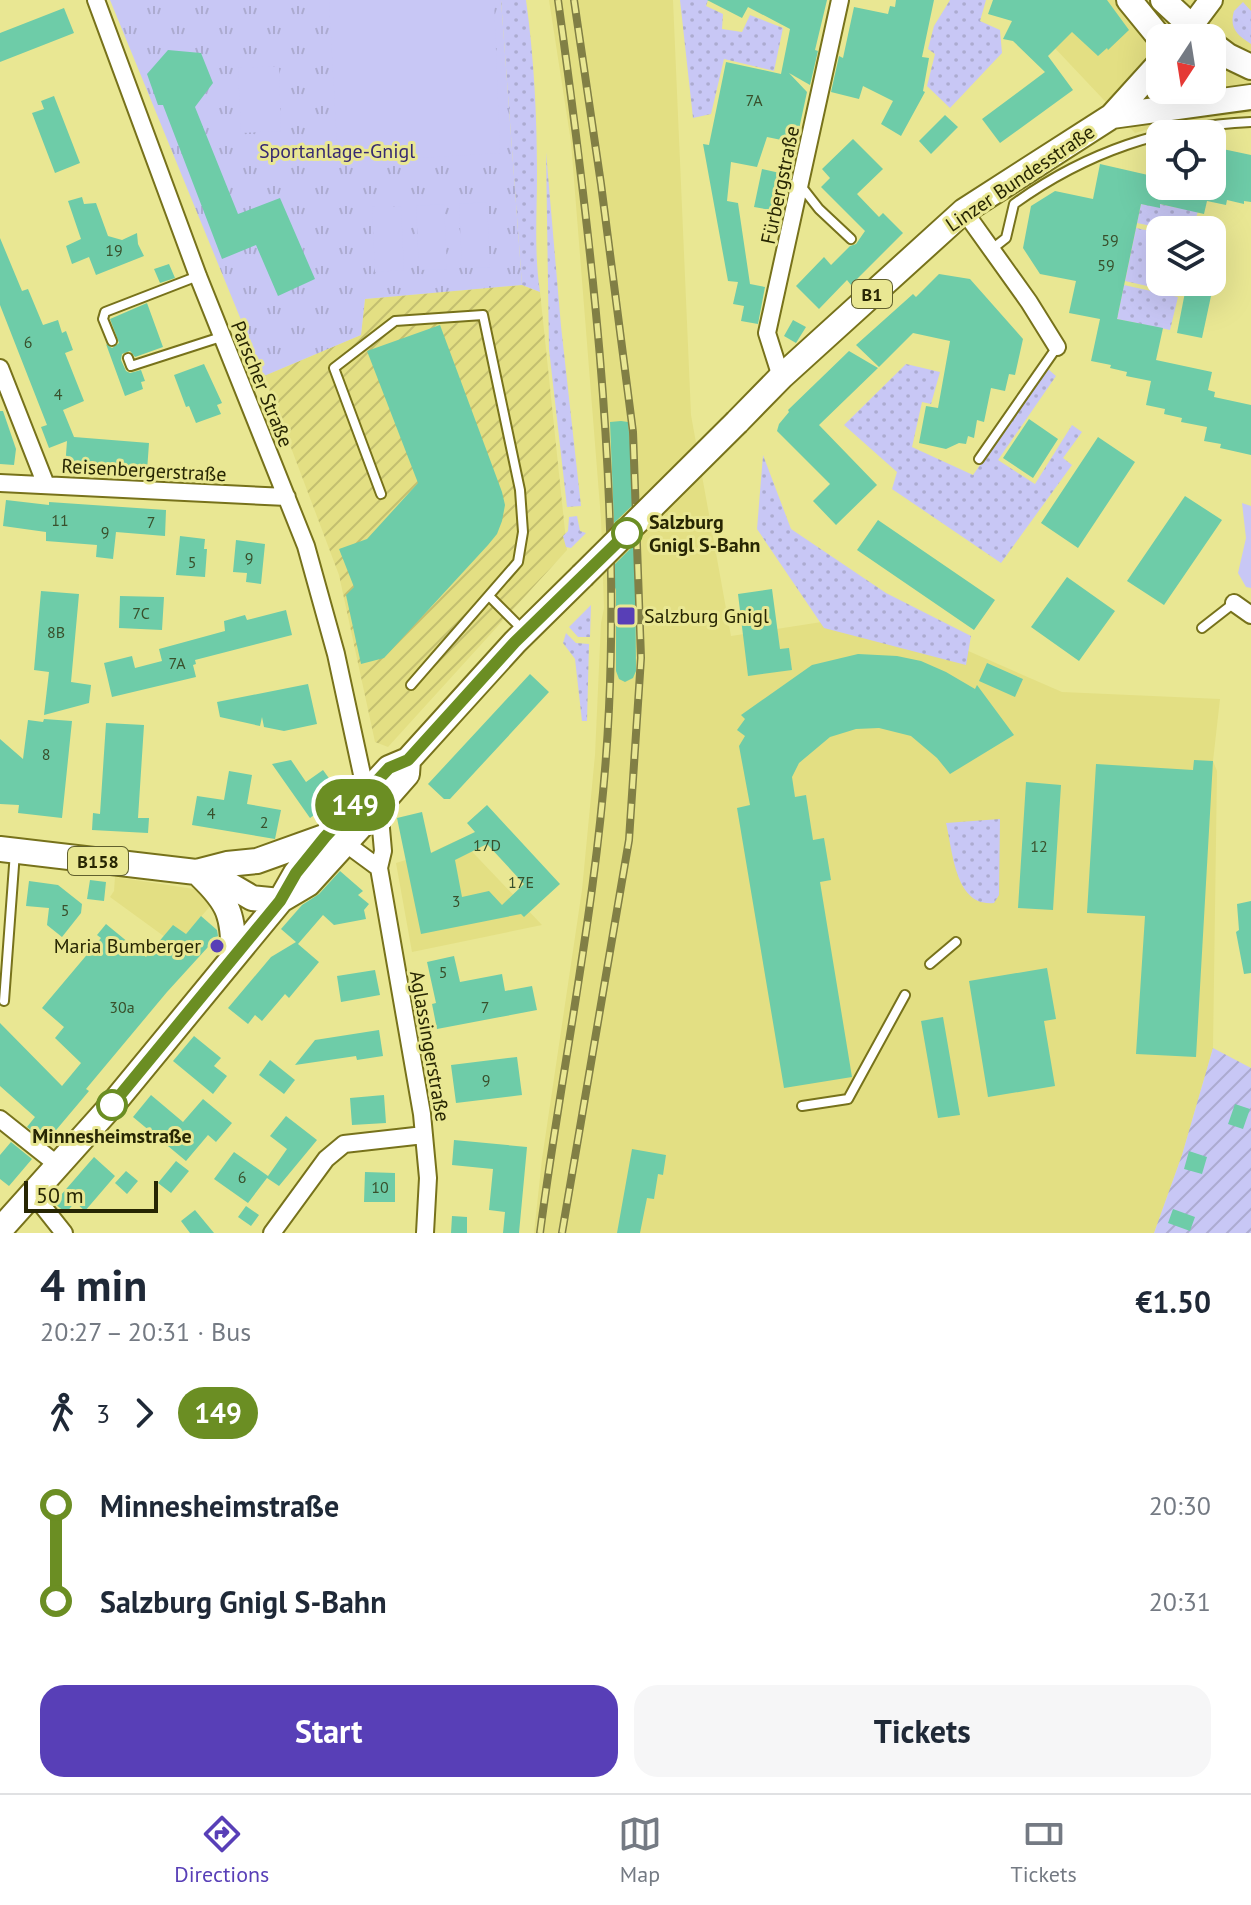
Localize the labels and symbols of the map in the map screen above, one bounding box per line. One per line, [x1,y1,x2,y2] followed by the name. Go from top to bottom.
[1146,24,1226,104] north arrow
[745,90,763,110] house number: 7A
[941,119,1099,237] street label: Linzer Bundesstraße
[755,123,805,247] street label: Fürbergstraße
[259,138,415,164] park label: Sportanlage-Gnigl
[1101,230,1119,250] house number: 59
[105,240,123,260] house number: 19
[1097,255,1115,275] house number: 59
[852,280,892,308] road number: B1
[225,317,299,451] street label: Parscher Straße
[24,332,32,352] house number: 6
[54,384,63,404] house number: 4
[61,453,227,487] street label: Reisenbergerstraße
[649,509,760,558] place label: Salzburg Gnigl S-Bahn
[51,510,69,530] house number: 11
[147,512,155,532] house number: 7
[612,518,642,548] marker: Salzburg Gnigl S-Bahn
[101,522,109,542] house number: 9
[245,548,253,568] house number: 9
[188,552,196,572] house number: 5
[132,603,150,623] house number: 7C
[644,603,769,629] place label: Salzburg Gnigl
[615,605,637,627] marker: Salzburg Gnigl
[47,622,65,642] house number: 8B
[168,653,186,673] house number: 7A
[42,744,50,764] house number: 8
[309,779,401,831] line badge: 149
[207,803,216,823] house number: 4
[260,812,268,832] house number: 2
[473,835,501,855] house number: 17D
[1030,836,1048,856] house number: 12
[68,847,128,875] road number: B158
[508,872,534,892] house number: 17E
[452,891,460,911] house number: 3
[61,900,69,920] house number: 5
[54,933,201,959] place label: Maria Bumberger
[208,937,226,955] marker: Maria Bumberger
[439,962,447,982] house number: 5
[404,969,456,1123] street label: Aglassingerstraße
[109,997,135,1017] house number: 30a
[481,997,489,1017] house number: 7
[482,1070,490,1090] house number: 9
[97,1090,127,1120] marker: Minnesheimstraße
[32,1123,192,1149] place label: Minnesheimstraße
[238,1167,246,1187] house number: 6
[24,1177,158,1213] scale bar
[371,1177,389,1197] house number: 10

